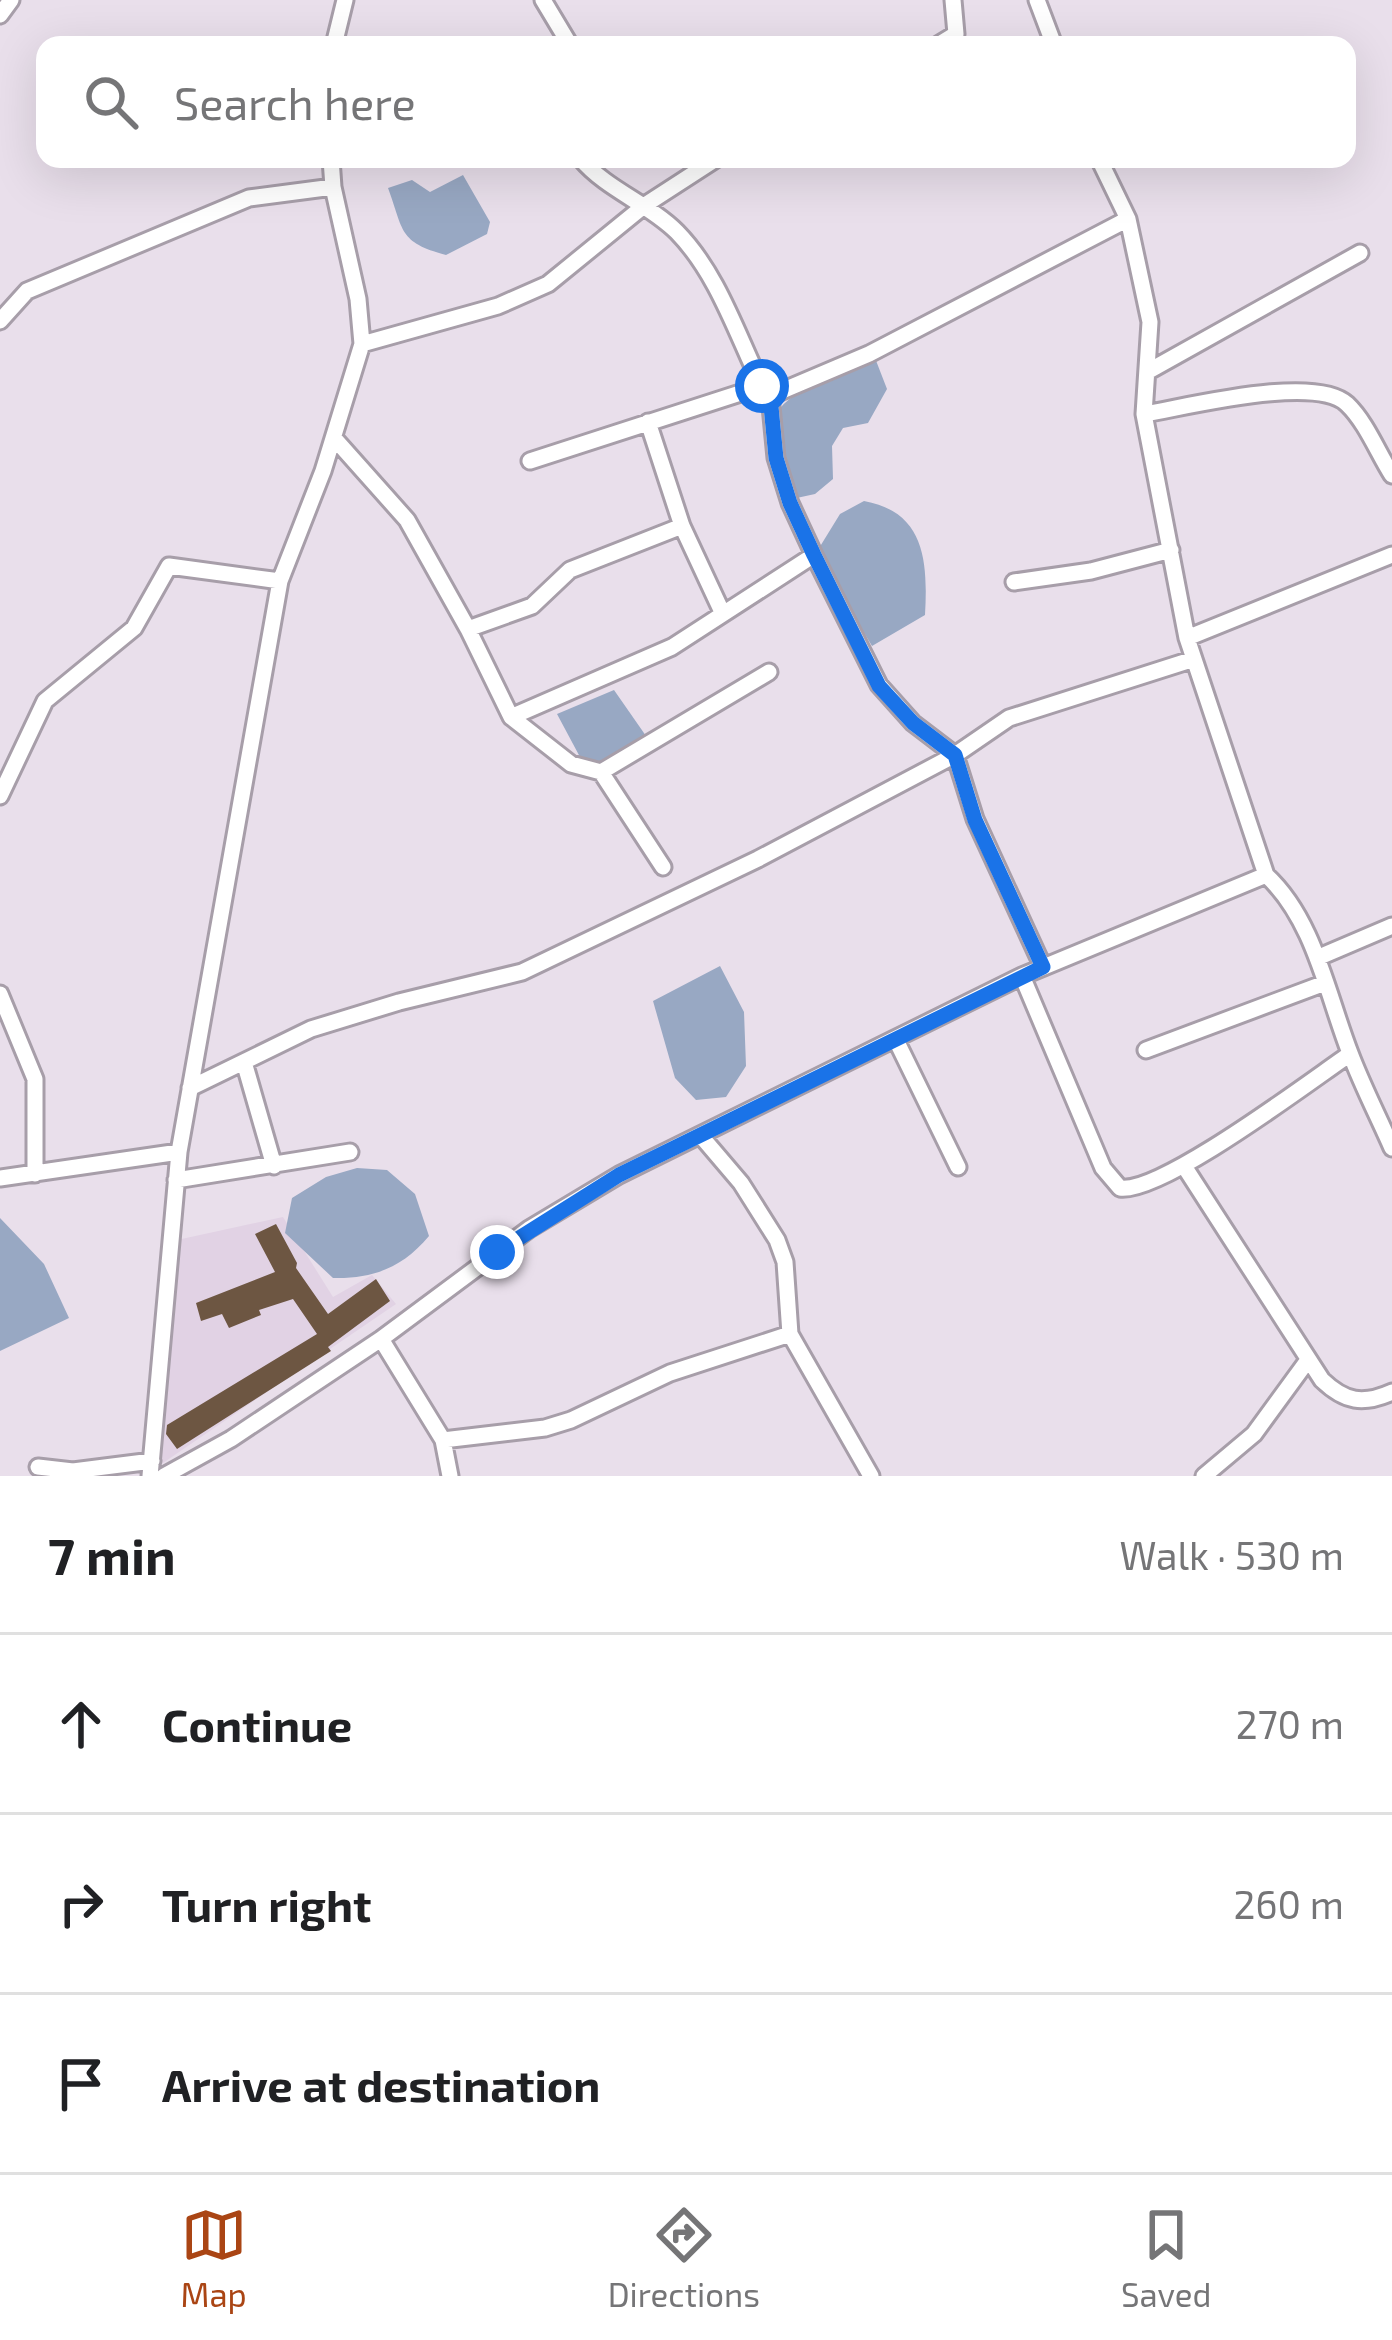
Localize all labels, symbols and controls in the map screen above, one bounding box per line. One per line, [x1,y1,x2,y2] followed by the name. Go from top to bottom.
[36,36,1356,168] search box
[78,69,144,135] icon: search
[174,75,416,129] text: Search here
[735,359,789,413] route start
[470,1225,524,1279] route end
[48,1524,176,1585] text: 7 min
[1119,1531,1344,1578] text: Walk · 530 m
[48,1691,114,1757] icon: ahead
[162,1697,352,1751] text: Continue
[1236,1700,1344,1747] text: 270 m
[48,1871,114,1937] icon: right
[162,1877,371,1931] text: Turn right
[1233,1880,1344,1927] text: 260 m
[48,2051,114,2117] icon: arrive
[162,2057,600,2111] text: Arrive at destination
[181,2202,247,2314] tab: Map
[608,2202,760,2314] tab: Directions
[1121,2202,1211,2314] tab: Saved

